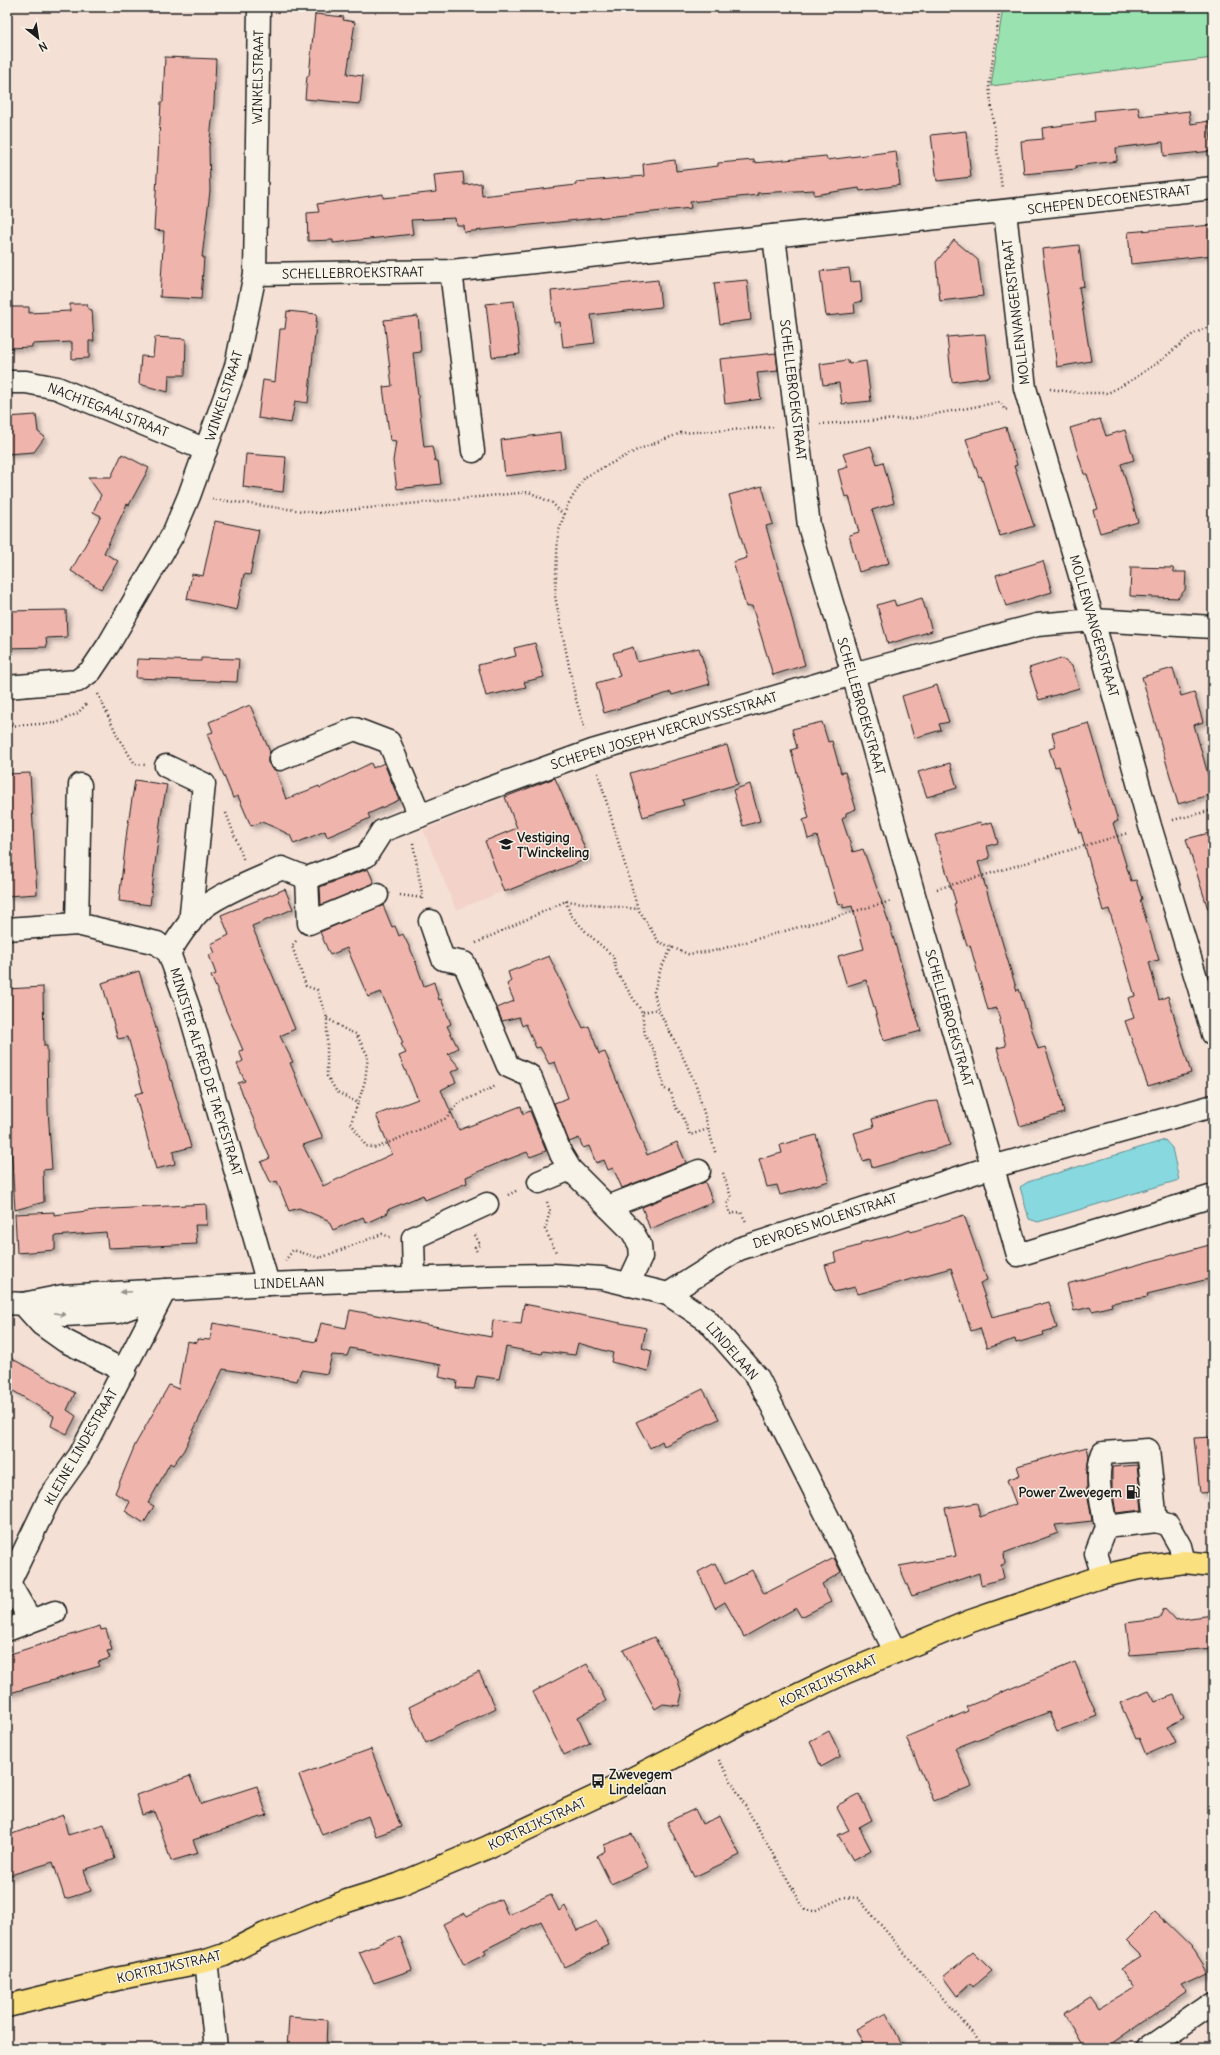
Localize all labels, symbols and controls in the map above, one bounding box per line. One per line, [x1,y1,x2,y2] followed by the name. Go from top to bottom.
[18,18,58,58] north arrow
[249,30,267,124] street label: WINKELSTRAAT
[36,39,50,55] text: N
[1026,182,1192,218] street label: SCHEPEN DECOENESTRAAT
[999,238,1033,386] street label: MOLLENVANGERSTRAAT
[282,263,424,283] street label: SCHELLEBROEKSTRAAT
[776,318,810,462] street label: SCHELLEBROEKSTRAAT
[201,348,247,443] street label: WINKELSTRAAT
[45,379,171,441] street label: NACHTEGAALSTRAAT
[1066,553,1122,699] street label: MOLLENVANGERSTRAAT
[833,635,889,777] street label: SCHELLEBROEKSTRAAT
[549,688,780,774] street label: SCHEPEN JOSEPH VERCRUYSSESTRAAT
[517,829,589,861] place label: Vestiging T'Winckeling
[498,836,514,852] school or university icon: Vestiging T'Winckeling
[921,947,977,1089] street label: SCHELLEBROEKSTRAAT
[166,966,246,1178] street label: MINISTER ALFRED DE TAEYESTRAAT
[751,1190,899,1252] street label: DEVROES MOLENSTRAAT
[253,1273,325,1293] street label: LINDELAAN
[119,1289,132,1295] one-way arrow
[54,1311,67,1317] one-way arrow
[702,1319,762,1383] street label: LINDELAAN
[41,1386,121,1508] street label: KLEINE LINDESTRAAT
[1018,1484,1123,1501] place label: Power Zwevegem
[1125,1484,1141,1500] fuel station icon: Power Zwevegem
[776,1651,880,1711] street label: KORTRIJKSTRAAT
[609,1766,673,1798] place label: Zwevegem Lindelaan
[590,1773,606,1789] bus stop icon: Zwevegem Lindelaan
[485,1794,589,1854] street label: KORTRIJKSTRAAT
[115,1947,223,1987] street label: KORTRIJKSTRAAT

